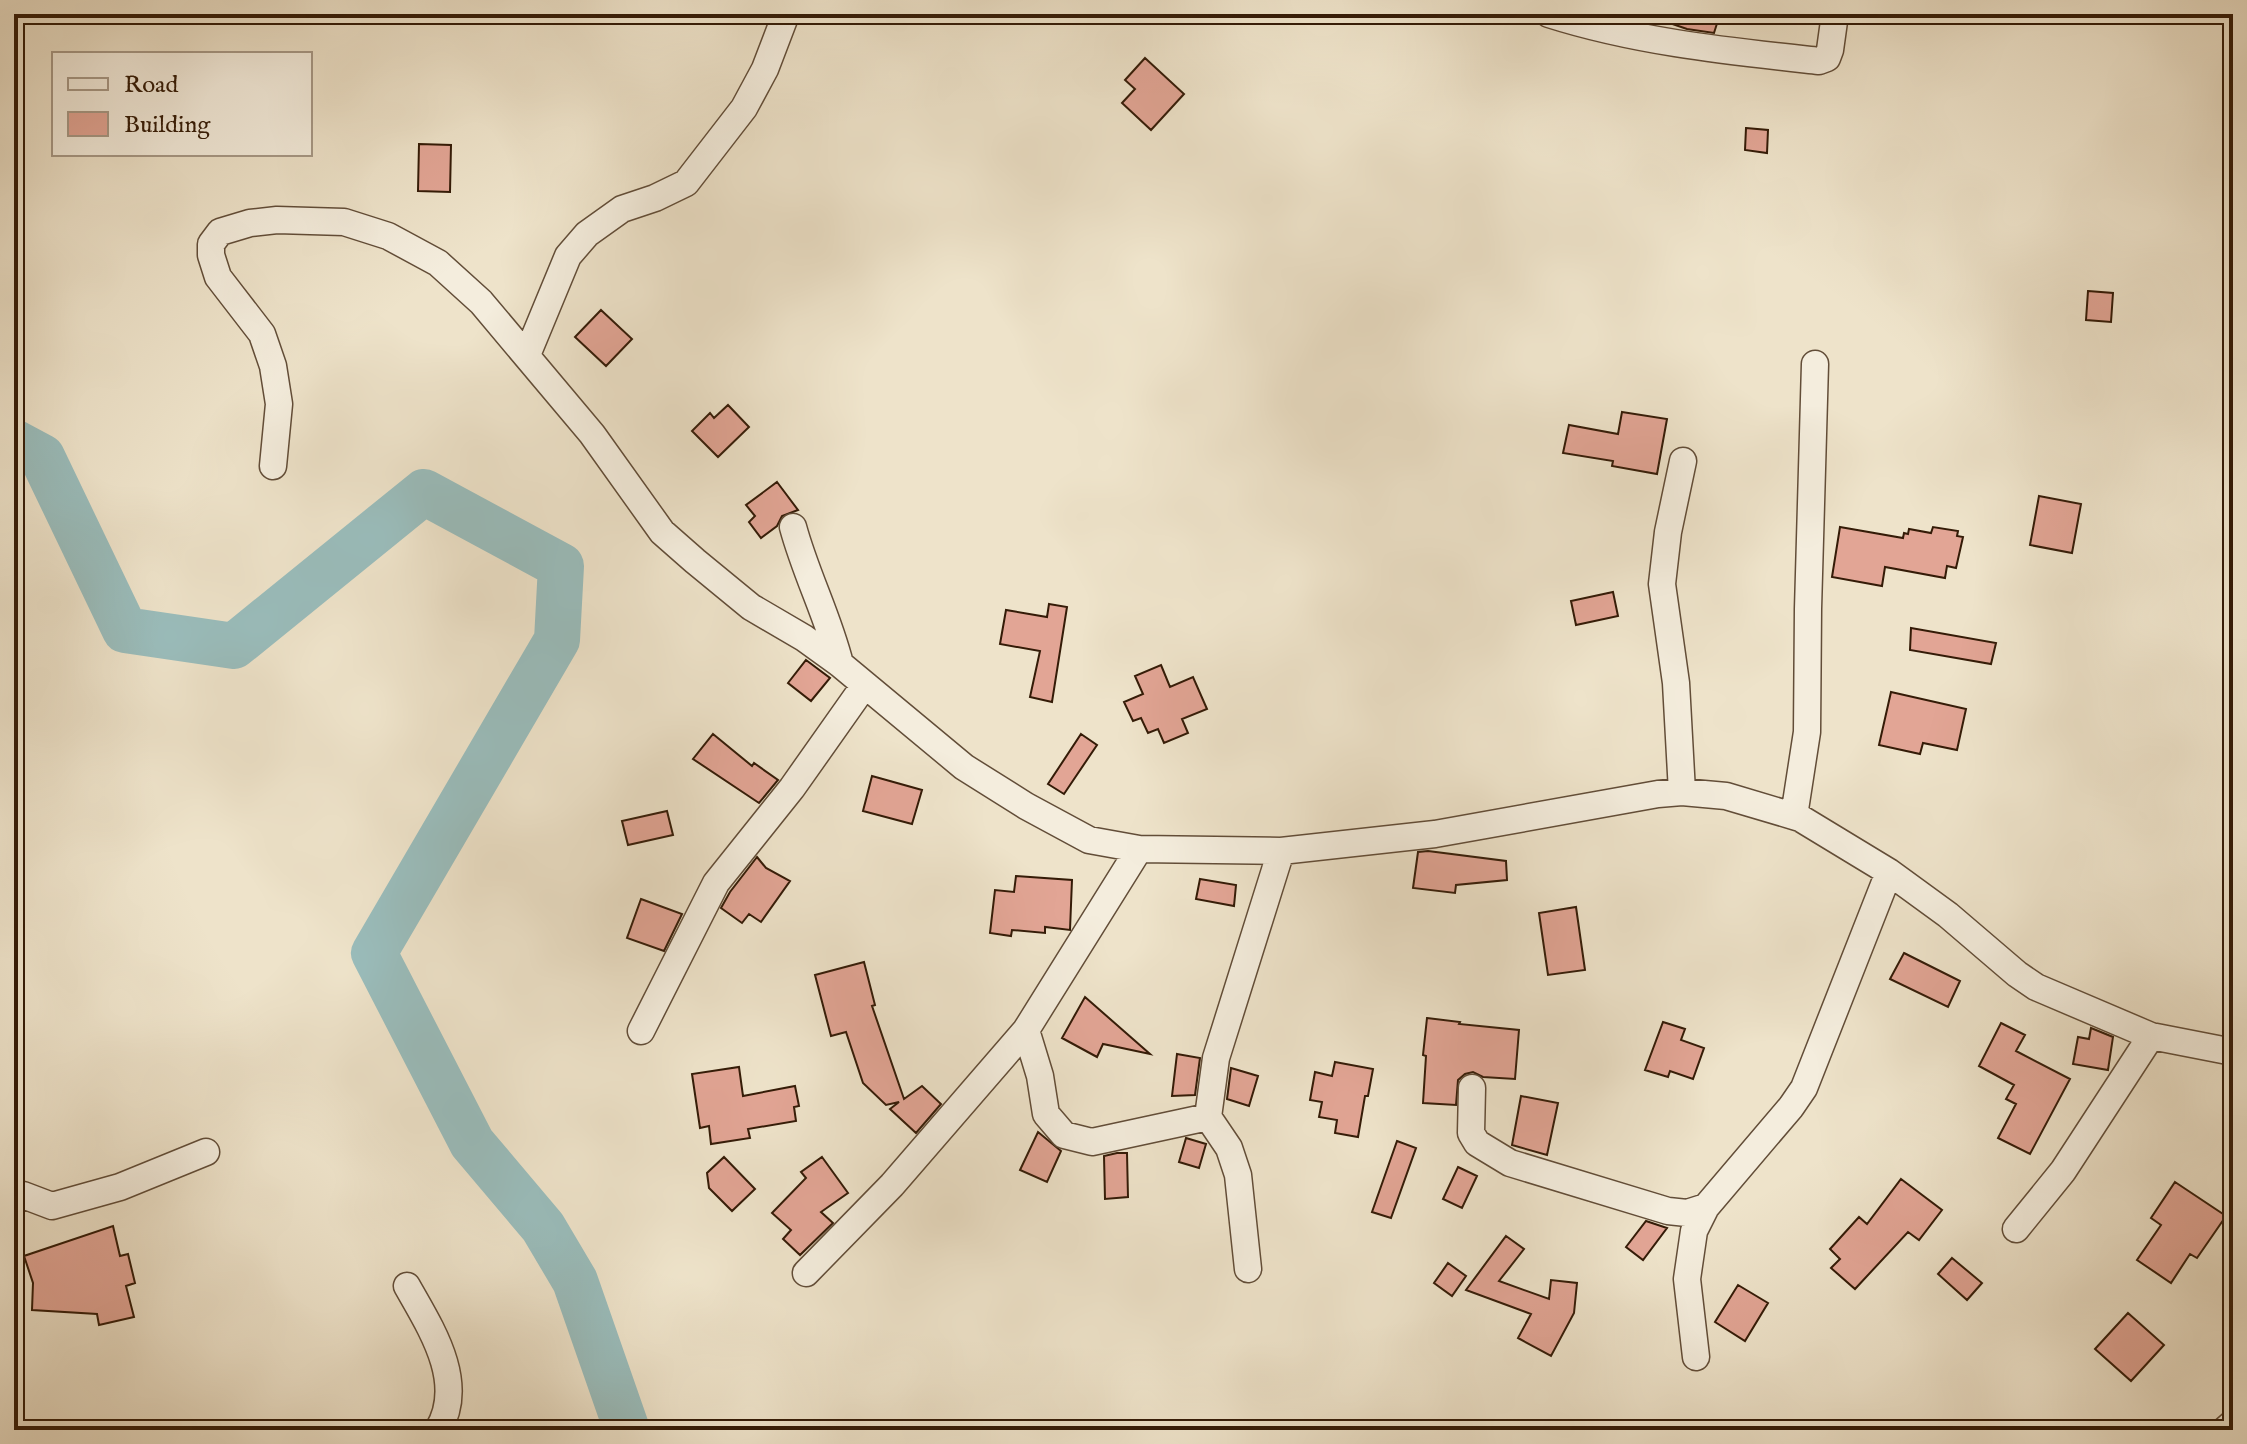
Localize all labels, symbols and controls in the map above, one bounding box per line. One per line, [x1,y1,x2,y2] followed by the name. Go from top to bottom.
[52,52,312,156] legend
[124,70,178,101] text: Road
[124,110,211,141] text: Building

